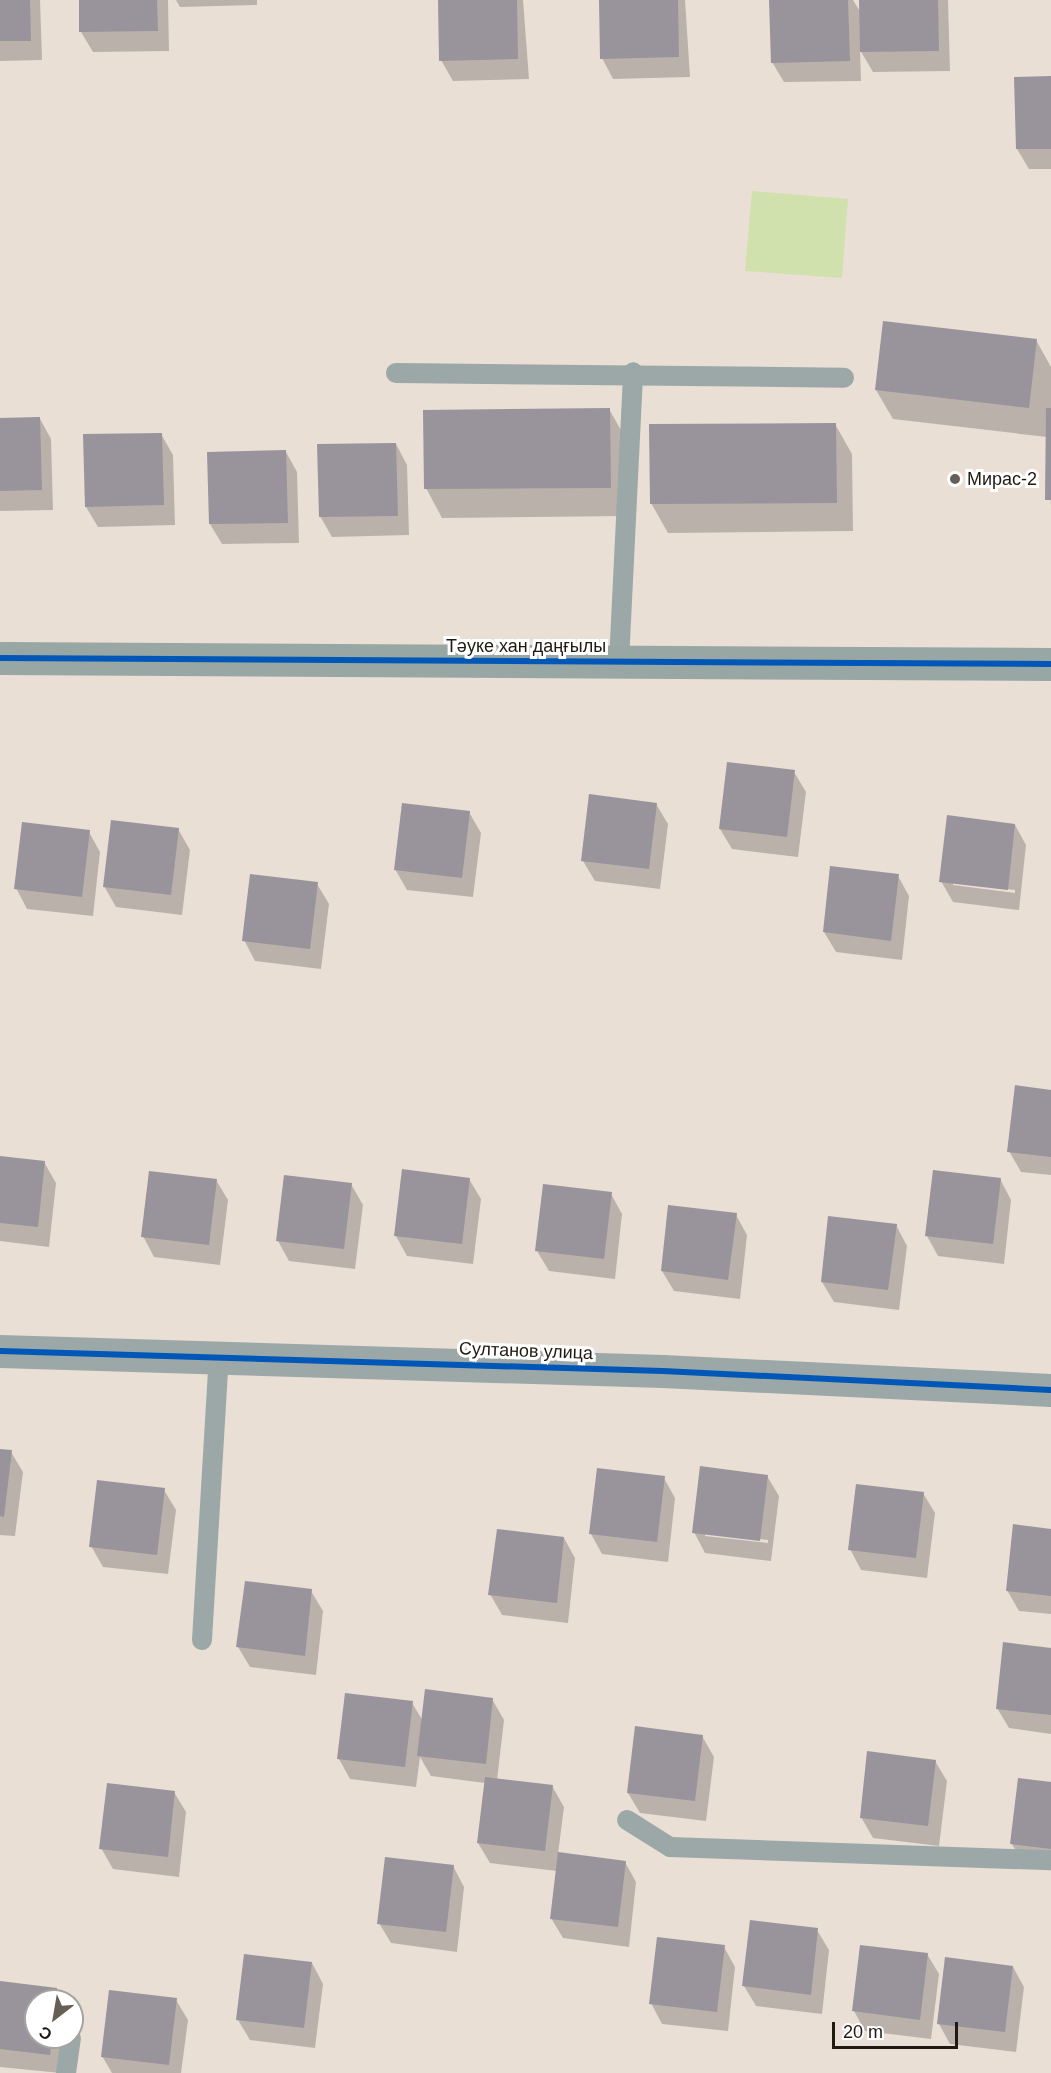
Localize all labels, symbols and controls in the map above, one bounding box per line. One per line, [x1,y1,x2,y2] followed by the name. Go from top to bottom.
[967,468,1037,490] place label: Мирас-2
[948,472,962,486] marker: Мирас-2
[446,635,606,657] street label: Тәуке хан даңғылы
[459,1338,593,1364] street label: Султанов улица
[24,1989,84,2049] north arrow
[835,2010,961,2048] scale bar
[843,2022,883,2042] text: 20 m
[36,2023,55,2043] text: С

